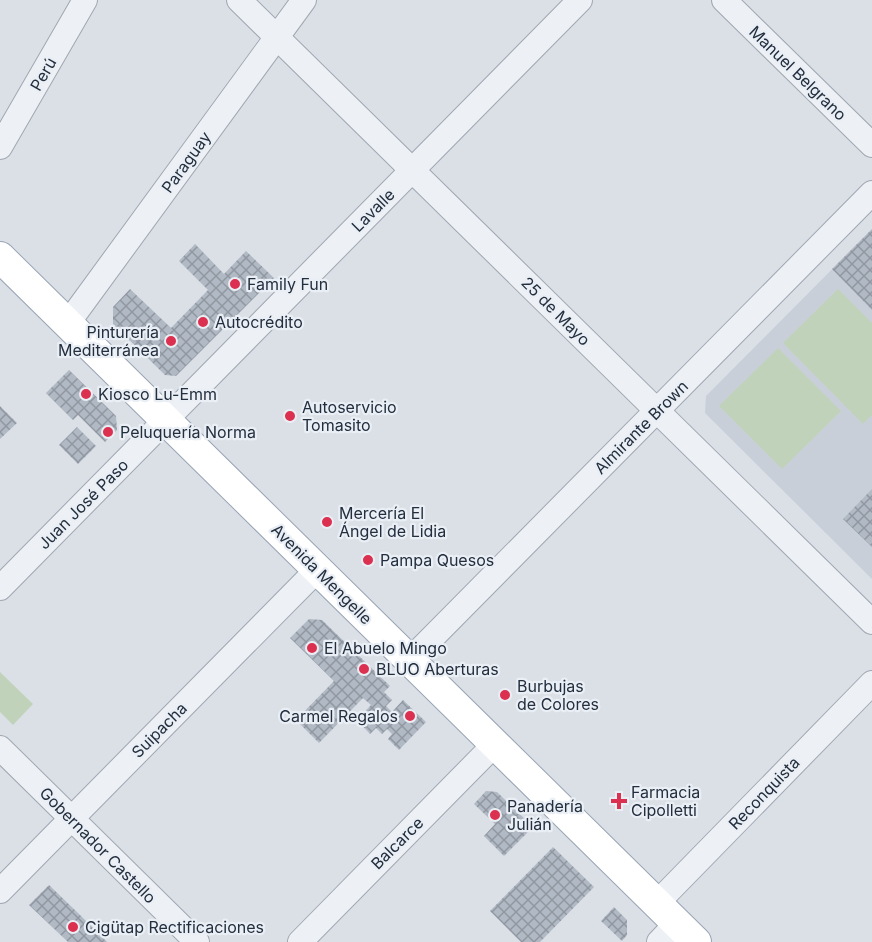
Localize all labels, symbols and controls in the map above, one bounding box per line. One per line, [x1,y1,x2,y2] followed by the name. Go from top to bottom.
[745,21,851,125] street label: Manuel Belgrano
[26,54,60,94] street label: Perú
[157,127,215,197] street label: Paraguay
[347,184,399,236] street label: Lavalle
[517,272,595,350] street label: 25 de Mayo
[247,274,328,294] place label: Family Fun
[228,277,242,291] marker: Family Fun
[215,312,303,332] place label: Autocrédito
[196,315,210,329] marker: Autocrédito
[58,322,159,360] place label: Pinturería Mediterránea
[164,334,178,348] marker: Pinturería Mediterránea
[590,376,692,478] street label: Almirante Brown
[98,384,217,404] place label: Kiosco Lu-Emm
[79,387,93,401] marker: Kiosco Lu-Emm
[302,397,397,435] place label: Autoservicio Tomasito
[283,409,297,423] marker: Autoservicio Tomasito
[120,422,256,442] place label: Peluquería Norma
[101,425,115,439] marker: Peluquería Norma
[34,455,132,553] street label: Juan José Paso
[339,503,446,541] place label: Mercería El Ángel de Lidia
[320,515,334,529] marker: Mercería El Ángel de Lidia
[268,520,376,628] street label: Avenida Mengelle
[380,550,494,570] place label: Pampa Quesos
[361,553,375,567] marker: Pampa Quesos
[324,638,447,658] place label: El Abuelo Mingo
[305,641,319,655] marker: El Abuelo Mingo
[376,659,499,679] place label: BLUO Aberturas
[357,662,371,676] marker: BLUO Aberturas
[517,676,599,714] place label: Burbujas de Colores
[498,688,512,702] marker: Burbujas de Colores
[127,698,191,762] street label: Suipacha
[279,706,398,726] place label: Carmel Regalos
[403,709,417,723] marker: Carmel Regalos
[724,752,804,834] street label: Reconquista
[631,782,700,820] place label: Farmacia Cipolletti
[36,783,160,907] street label: Gobernador Castello
[612,794,626,808] marker: Farmacia Cipolletti
[507,796,583,834] place label: Panadería Julián
[488,808,502,822] marker: Panadería Julián
[367,813,427,873] street label: Balcarce
[85,917,264,937] place label: Cigütap Rectificaciones
[66,920,80,934] marker: Cigütap Rectificaciones

